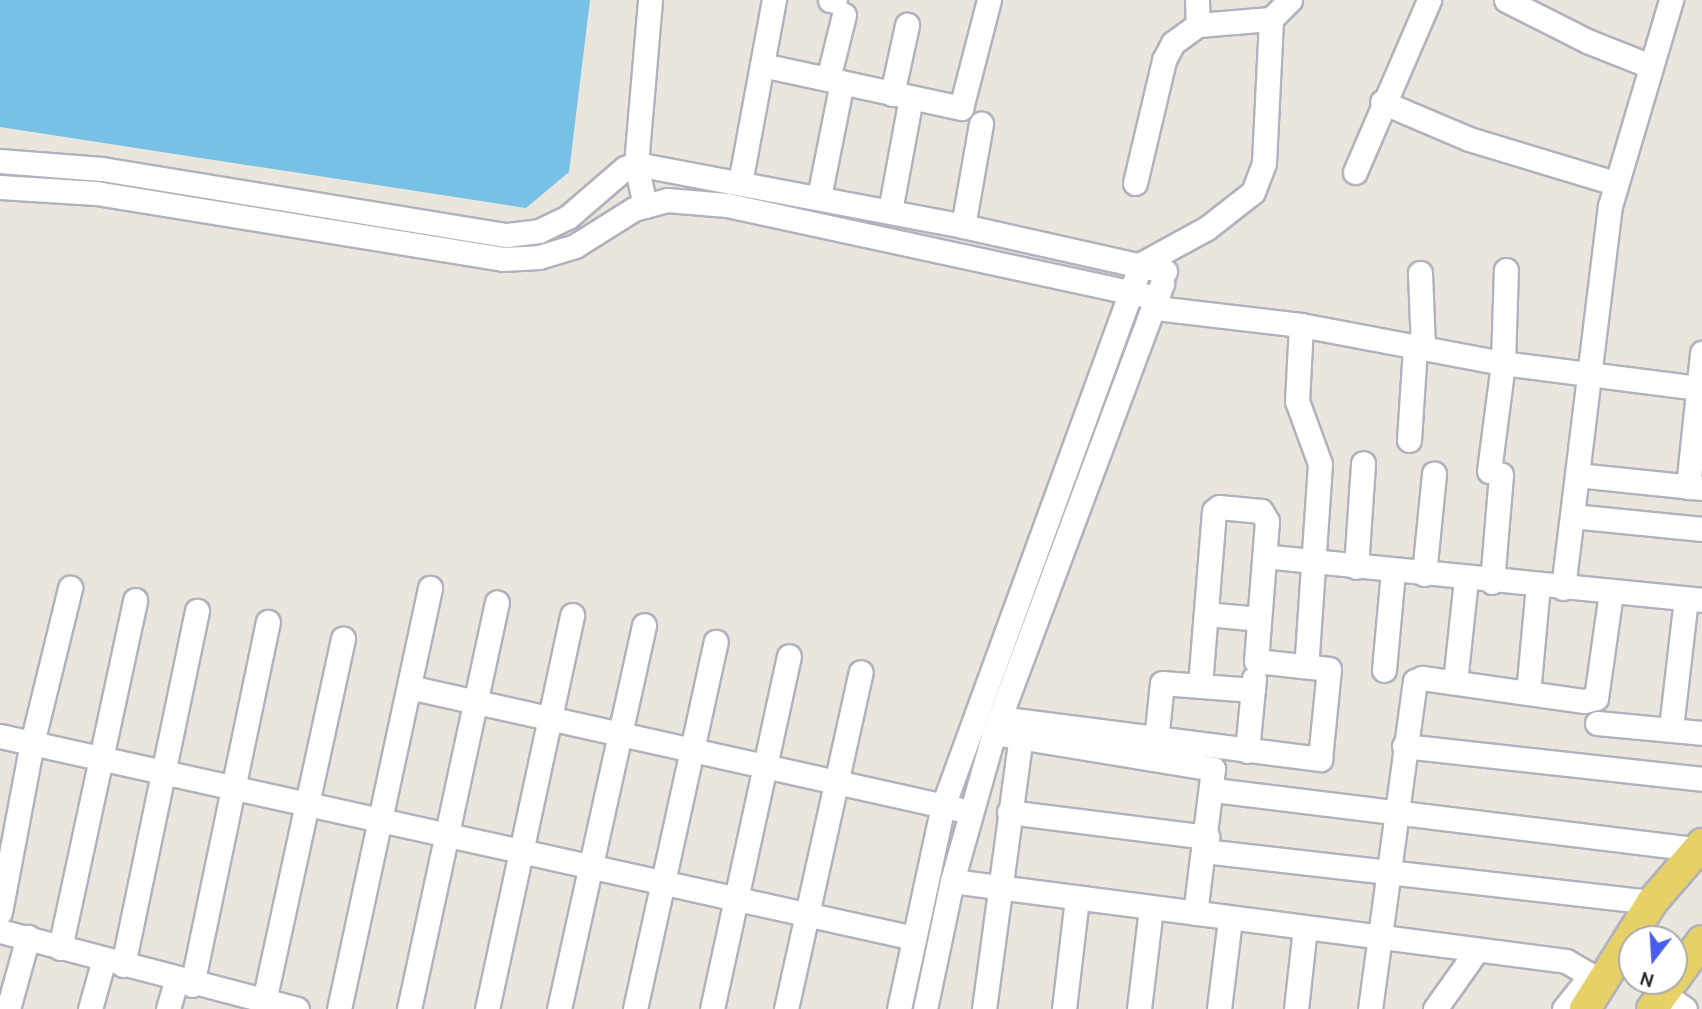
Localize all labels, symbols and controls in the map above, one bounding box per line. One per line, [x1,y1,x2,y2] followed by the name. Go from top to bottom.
[1618,925,1688,995] north arrow
[1637,965,1657,992] text: N

